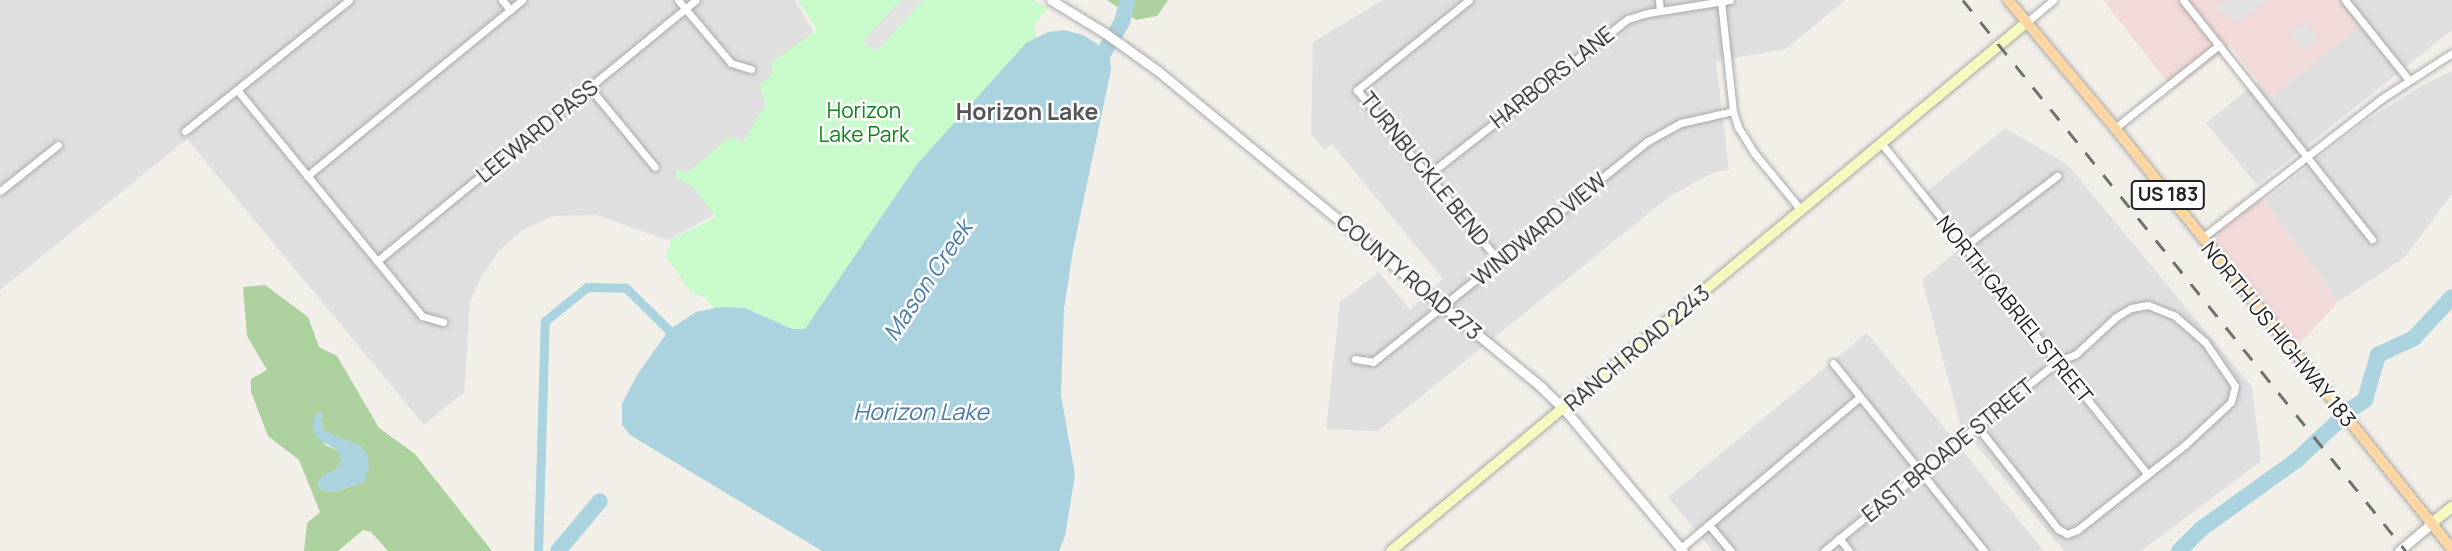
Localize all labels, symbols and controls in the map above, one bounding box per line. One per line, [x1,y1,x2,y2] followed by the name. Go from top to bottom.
[1485,21,1619,133] street label: HARBORS LANE
[471,75,603,187] street label: LEEWARD PASS
[1355,87,1495,251] street label: TURNBUCKLE BEND
[819,97,909,147] park label: Horizon Lake Park
[956,97,1098,125] district label: Horizon Lake
[1467,167,1611,291] street label: WINDWARD VIEW
[2130,180,2206,210] road number: US 183
[1331,209,1487,345] street label: COUNTY ROAD 273
[1931,210,2099,408] street label: NORTH GABRIEL STREET
[877,215,977,345] water label: Mason Creek
[2196,236,2362,432] street label: NORTH US HIGHWAY 183
[1559,280,1715,416] street label: RANCH ROAD 2243
[1857,373,2039,527] street label: EAST BROADE STREET
[853,397,989,425] water label: Horizon Lake

